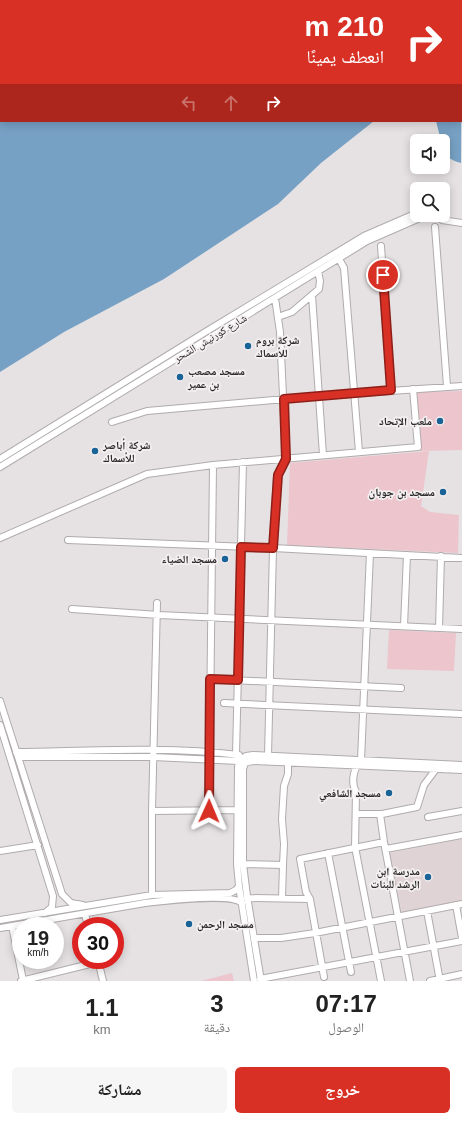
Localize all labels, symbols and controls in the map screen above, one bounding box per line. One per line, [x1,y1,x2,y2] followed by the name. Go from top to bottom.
[305,11,384,42] text: 210 m
[398,16,450,68] icon: right
[306,47,384,67] text: انعطف يمينًا
[178,92,200,114] icon: left
[220,92,242,114] icon: ahead
[262,92,284,114] icon: right
[410,134,450,222] map controls
[410,134,450,174] button: sound
[410,182,450,222] button: search
[366,258,400,292] pin
[372,264,394,286] icon: arrive
[170,311,249,366] street label: شارع كورنيش الشحر
[256,334,300,359] place label: شركة بروم للأسماك
[243,341,253,351] marker: شركة بروم للأسماك
[187,365,245,392] place label: مسجد مصعب بن عمير
[175,372,185,382] marker: مسجد مصعب بن عمير
[379,415,432,428] place label: ملعب الإتحاد
[435,416,445,426] marker: ملعب الإتحاد
[102,438,151,464] place label: شركة أباصر للأسماك
[90,446,100,456] marker: شركة أباصر للأسماك
[368,486,435,500] place label: مسجد بن جوبان
[438,487,448,497] marker: مسجد بن جوبان
[162,553,217,566] place label: مسجد الضياء
[220,554,230,564] marker: مسجد الضياء
[319,787,381,802] place label: مسجد الشافعي
[384,788,394,798] marker: مسجد الشافعي
[188,790,230,832] position arrow
[371,865,420,891] place label: مدرسة ابن الرشد للبنات
[423,872,433,882] marker: مدرسة ابن الرشد للبنات
[72,917,124,969] speed limit sign: 30
[197,918,254,932] place label: مسجد الرحمن
[184,919,194,929] marker: مسجد الرحمن
[27,927,49,949] text: 19
[27,947,49,958] text: km/h
[210,990,224,1017] text: 3
[315,990,377,1017] text: 07:17
[85,994,119,1021] text: 1.1
[204,1020,230,1035] text: دقيقة
[328,1020,364,1035] text: الوصول
[93,1022,111,1037] text: km
[12,1067,227,1113] button: مشاركة
[235,1067,450,1113] button: خروج

